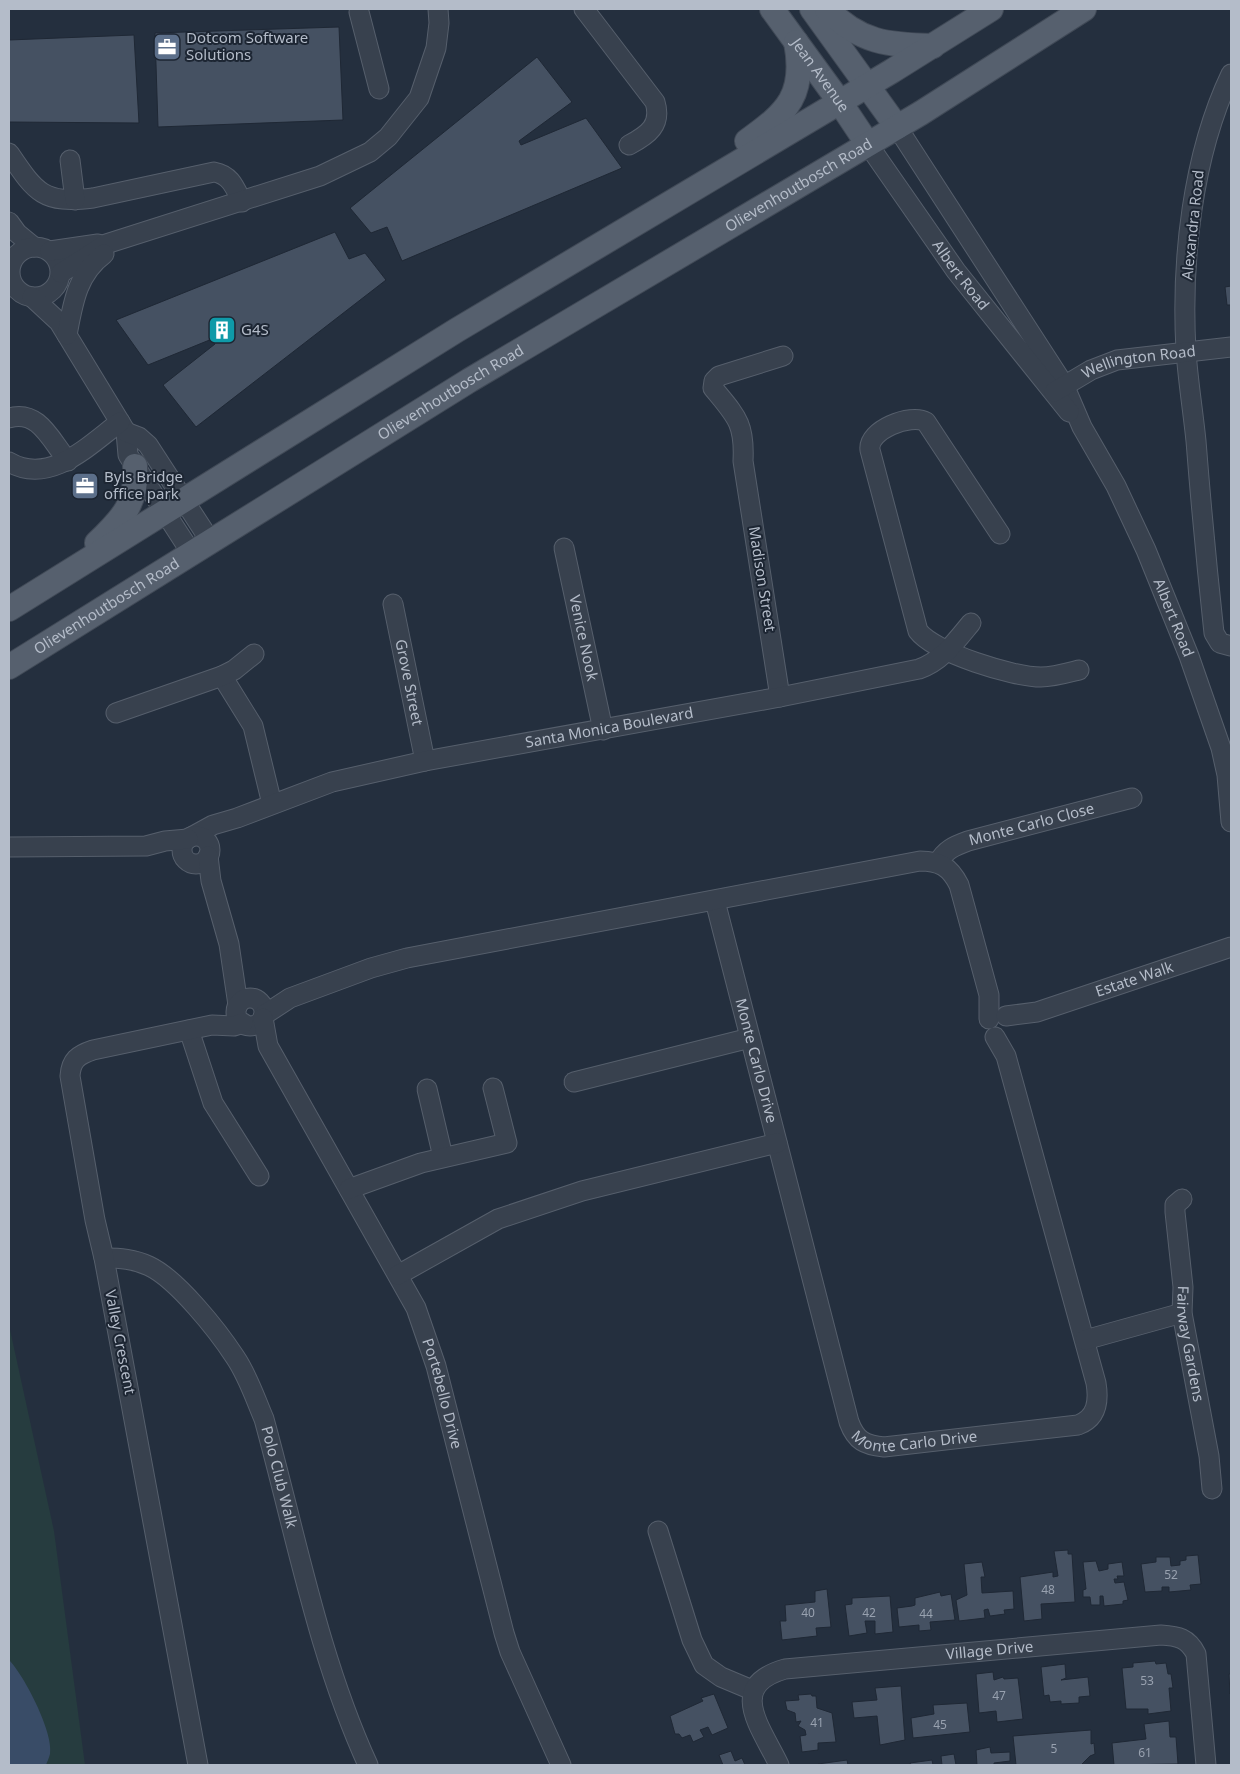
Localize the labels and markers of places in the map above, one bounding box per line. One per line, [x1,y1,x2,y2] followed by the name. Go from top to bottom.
[186,27,308,64] place label: Dotcom Software Solutions
[152,32,182,62] office icon: Dotcom Software Solutions
[207,315,237,345] building icon: G4S
[241,319,269,339] place label: G4S
[104,466,183,503] place label: Byls Bridge office park
[70,471,100,501] office icon: Byls Bridge office park

